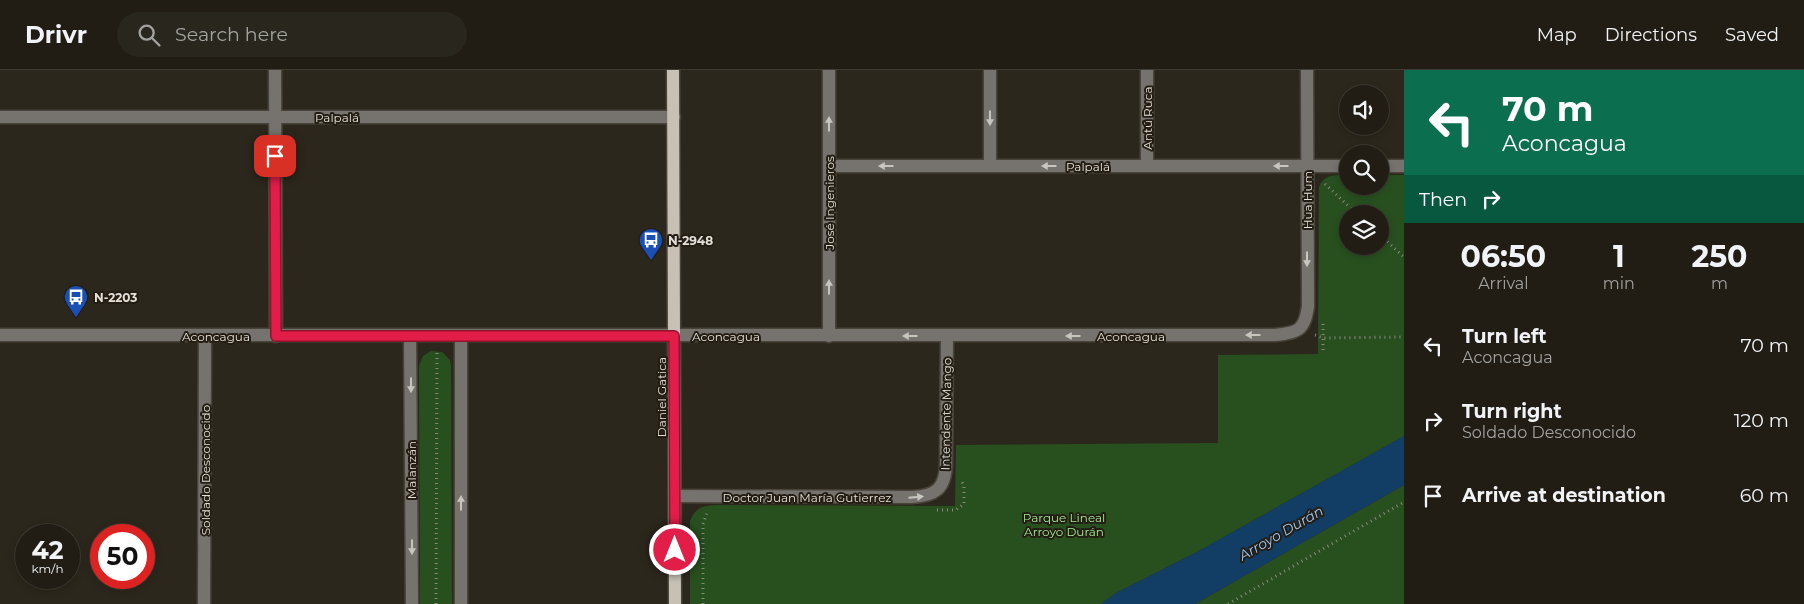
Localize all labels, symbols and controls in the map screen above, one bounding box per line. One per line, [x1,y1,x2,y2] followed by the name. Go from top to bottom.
[117,12,467,57] search box
[25,20,87,49] text: Drivr
[135,21,163,49] icon: search
[175,23,288,46] text: Search here
[1537,24,1577,46] text: Map
[1605,24,1697,46] text: Directions
[1725,24,1779,46] text: Saved
[1339,85,1389,255] map controls
[1339,85,1389,135] button: sound
[1140,86,1155,150] street label: Antú Ruca
[1502,87,1593,130] text: 70 m
[1419,90,1484,155] icon: left
[315,110,359,125] street label: Palpalá
[986,110,994,126] one-way arrow
[825,116,833,132] one-way arrow
[1502,130,1627,157] text: Aconcagua
[254,135,296,177] pin
[261,142,289,170] icon: arrive
[1339,145,1389,195] button: search
[822,156,837,251] street label: José Ingenieros
[1066,159,1110,174] street label: Palpalá
[878,162,894,170] one-way arrow
[1041,162,1057,170] one-way arrow
[1273,162,1289,170] one-way arrow
[1300,171,1315,229] street label: Hua Hum
[1477,185,1505,213] icon: right
[1419,188,1467,211] text: Then
[1339,205,1389,255] button: layers
[638,227,664,261] bus stop icon: N-2948
[668,233,713,248] place label: N-2948
[1461,238,1546,275] text: 06:50
[1613,238,1625,275] text: 1
[1691,238,1747,275] text: 250
[1303,251,1311,267] one-way arrow
[1478,274,1529,293] text: Arrival
[1603,274,1635,293] text: min
[1711,274,1728,293] text: m
[825,279,833,295] one-way arrow
[63,284,89,318] bus stop icon: N-2203
[94,290,137,305] place label: N-2203
[1462,325,1547,348] text: Turn left
[182,329,250,344] street label: Aconcagua
[692,329,760,344] street label: Aconcagua
[1097,329,1165,344] street label: Aconcagua
[1244,331,1260,339] one-way arrow
[902,332,918,340] one-way arrow
[1064,332,1080,340] one-way arrow
[1419,332,1447,360] icon: left
[1740,334,1789,357] text: 70 m
[1462,348,1553,367] text: Aconcagua
[654,357,669,437] street label: Daniel Gatica
[938,358,954,470] street label: Intendente Mango
[407,377,415,393] one-way arrow
[1462,400,1562,423] text: Turn right
[198,405,213,535] street label: Soldado Desconocido
[1419,407,1447,435] icon: right
[1734,409,1789,432] text: 120 m
[1462,423,1636,442] text: Soldado Desconocido
[404,441,419,499] street label: Malanzán
[1419,482,1447,510] icon: arrive
[1462,484,1666,507] text: Arrive at destination
[1740,484,1789,507] text: 60 m
[723,490,891,505] street label: Doctor Juan María Gutierrez
[908,492,924,500] one-way arrow
[457,495,465,511] one-way arrow
[1235,502,1327,565] water label: Arroyo Durán
[1023,510,1105,539] park label: Parque Lineal Arroyo Durán
[648,523,700,575] position arrow
[90,524,155,589] speed limit sign: 50
[32,535,63,565] text: 42
[408,539,416,555] one-way arrow
[31,561,64,576] text: km/h

